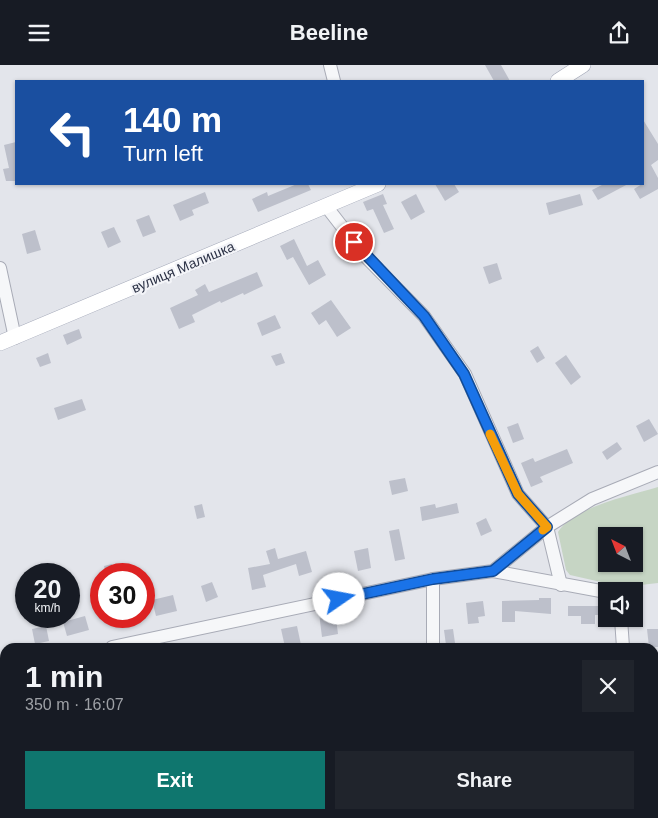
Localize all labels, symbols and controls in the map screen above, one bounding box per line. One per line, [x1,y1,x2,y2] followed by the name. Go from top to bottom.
[25,19,53,47] icon: menu
[605,19,633,47] icon: share
[290,20,368,45] text: Beeline
[40,100,105,165] icon: left
[123,100,222,139] text: 140 m
[123,141,203,166] text: Turn left
[333,221,375,263] pin
[340,228,368,256] icon: arrive
[129,238,237,296] street label: вулиця Малишка
[598,527,642,573] north arrow
[598,527,643,627] map controls
[90,563,155,628] speed limit sign: 30
[312,572,364,624] position arrow
[34,575,61,603] text: 20
[598,582,643,627] button: sound
[34,601,61,615] text: km/h
[25,660,103,693] text: 1 min
[582,660,634,712] button: close
[25,696,124,713] text: 350 m · 16:07
[25,751,325,809] button: Exit
[335,751,634,809] button: Share

